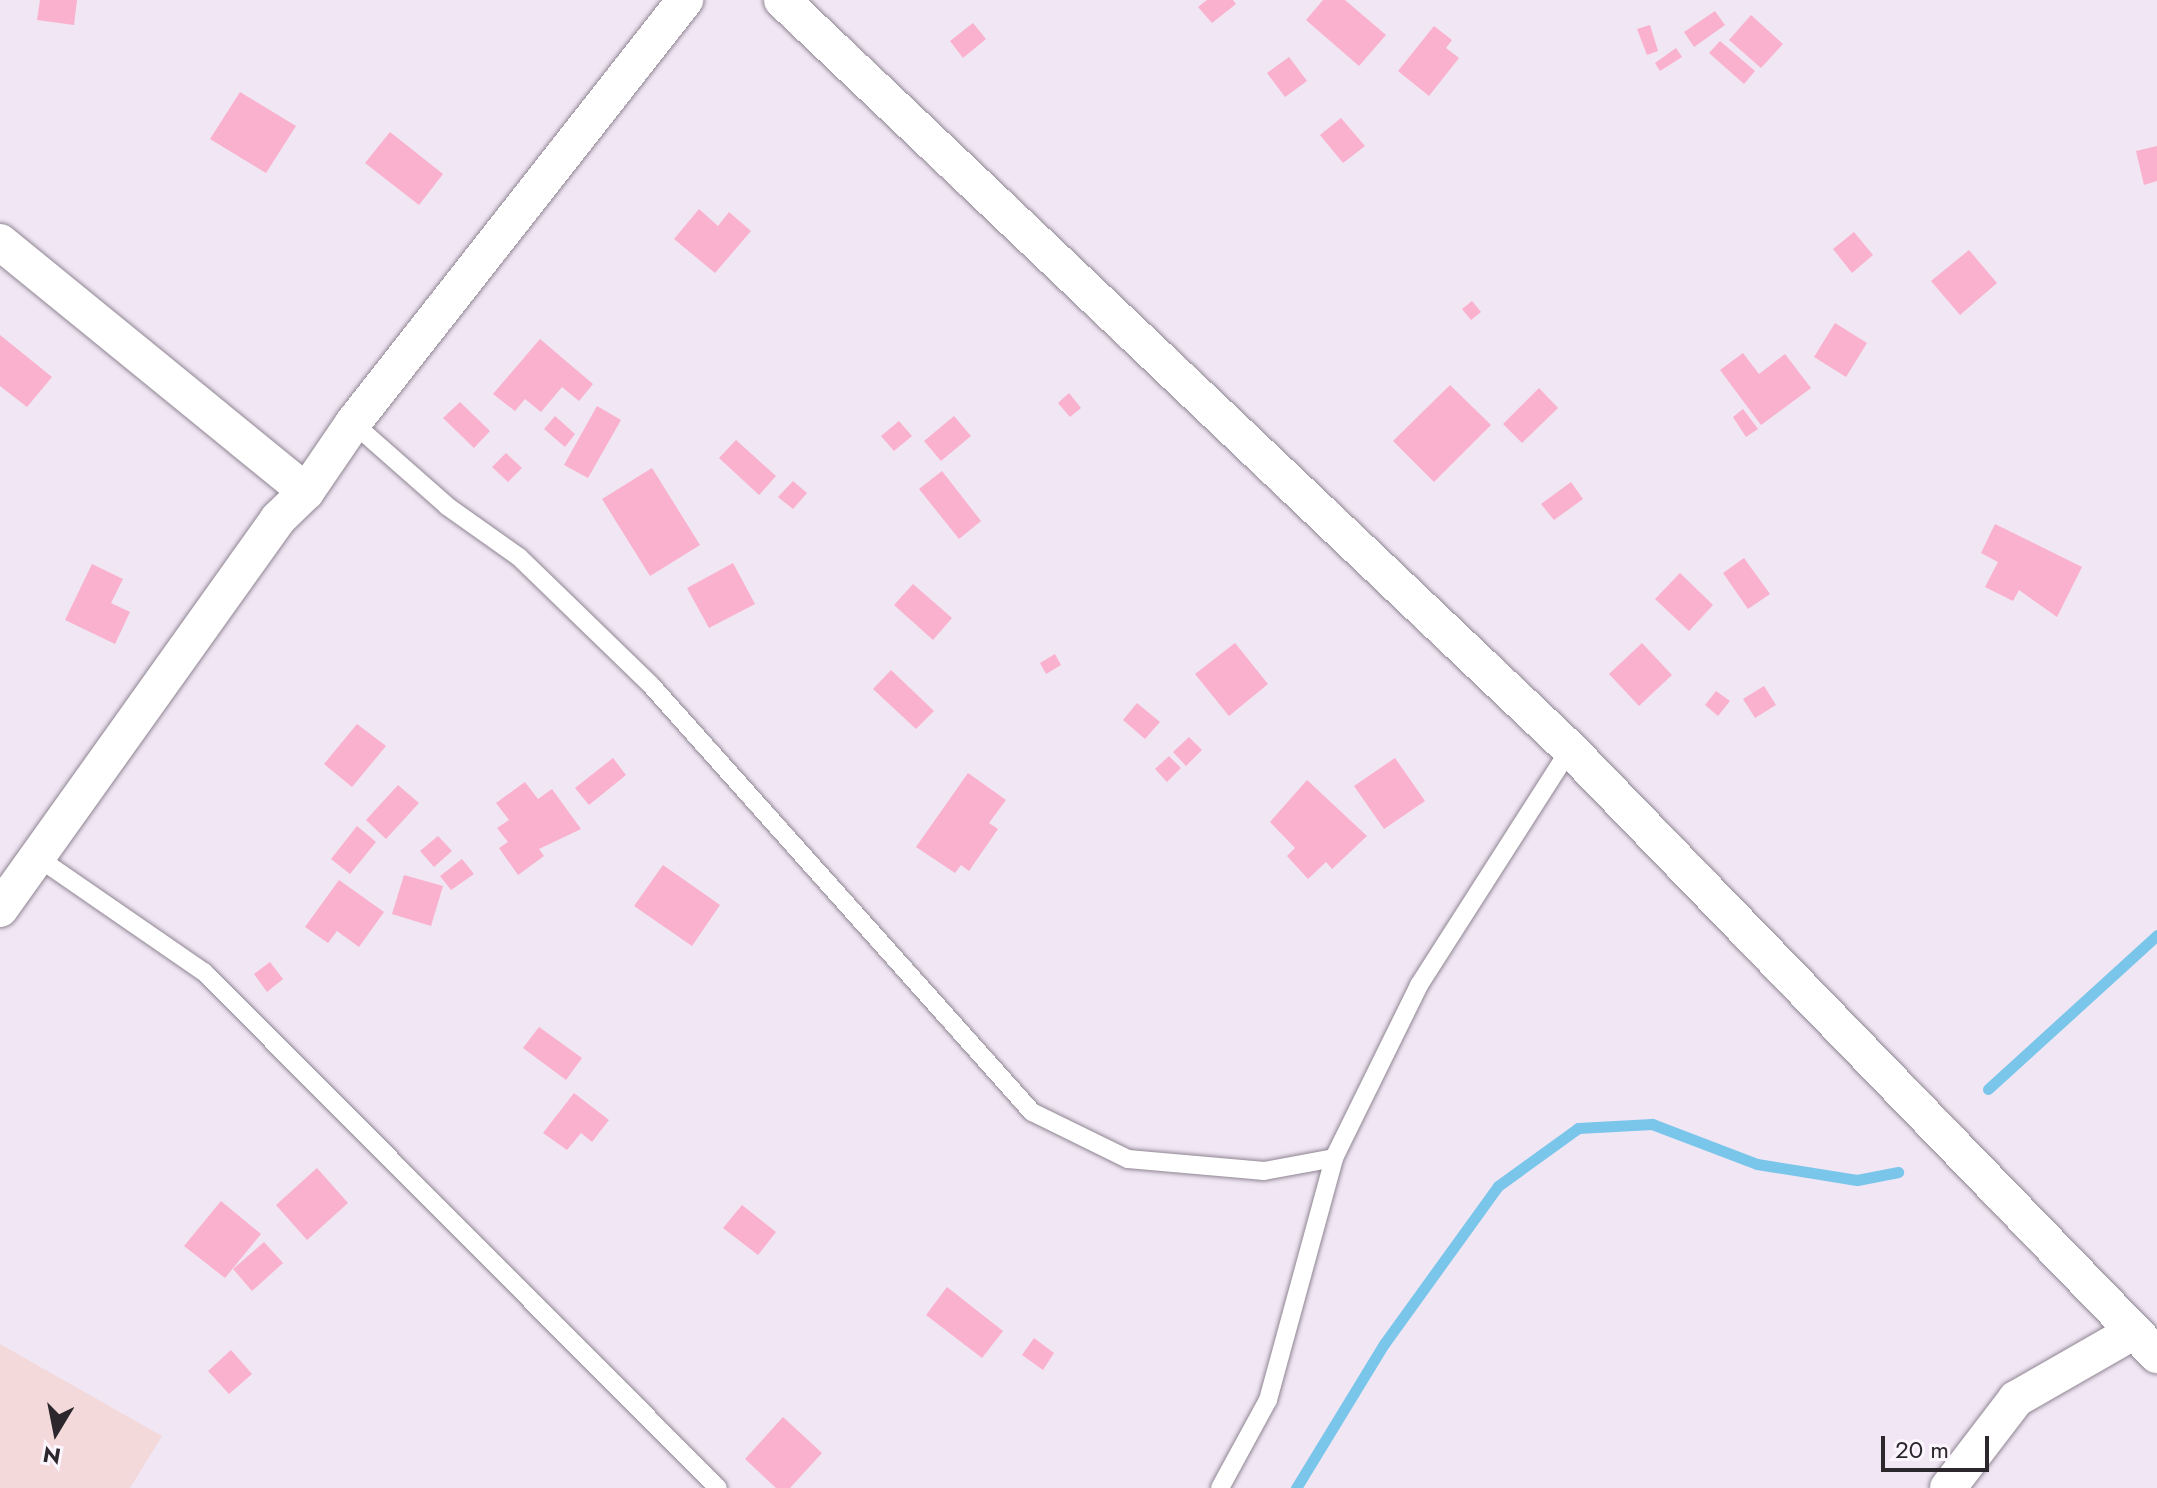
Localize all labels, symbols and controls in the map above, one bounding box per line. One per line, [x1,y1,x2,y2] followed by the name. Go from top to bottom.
[16,1392,96,1472] north arrow
[1885,1420,1993,1470] scale bar
[1895,1432,1949,1467] text: 20 m
[40,1438,63,1473] text: N

